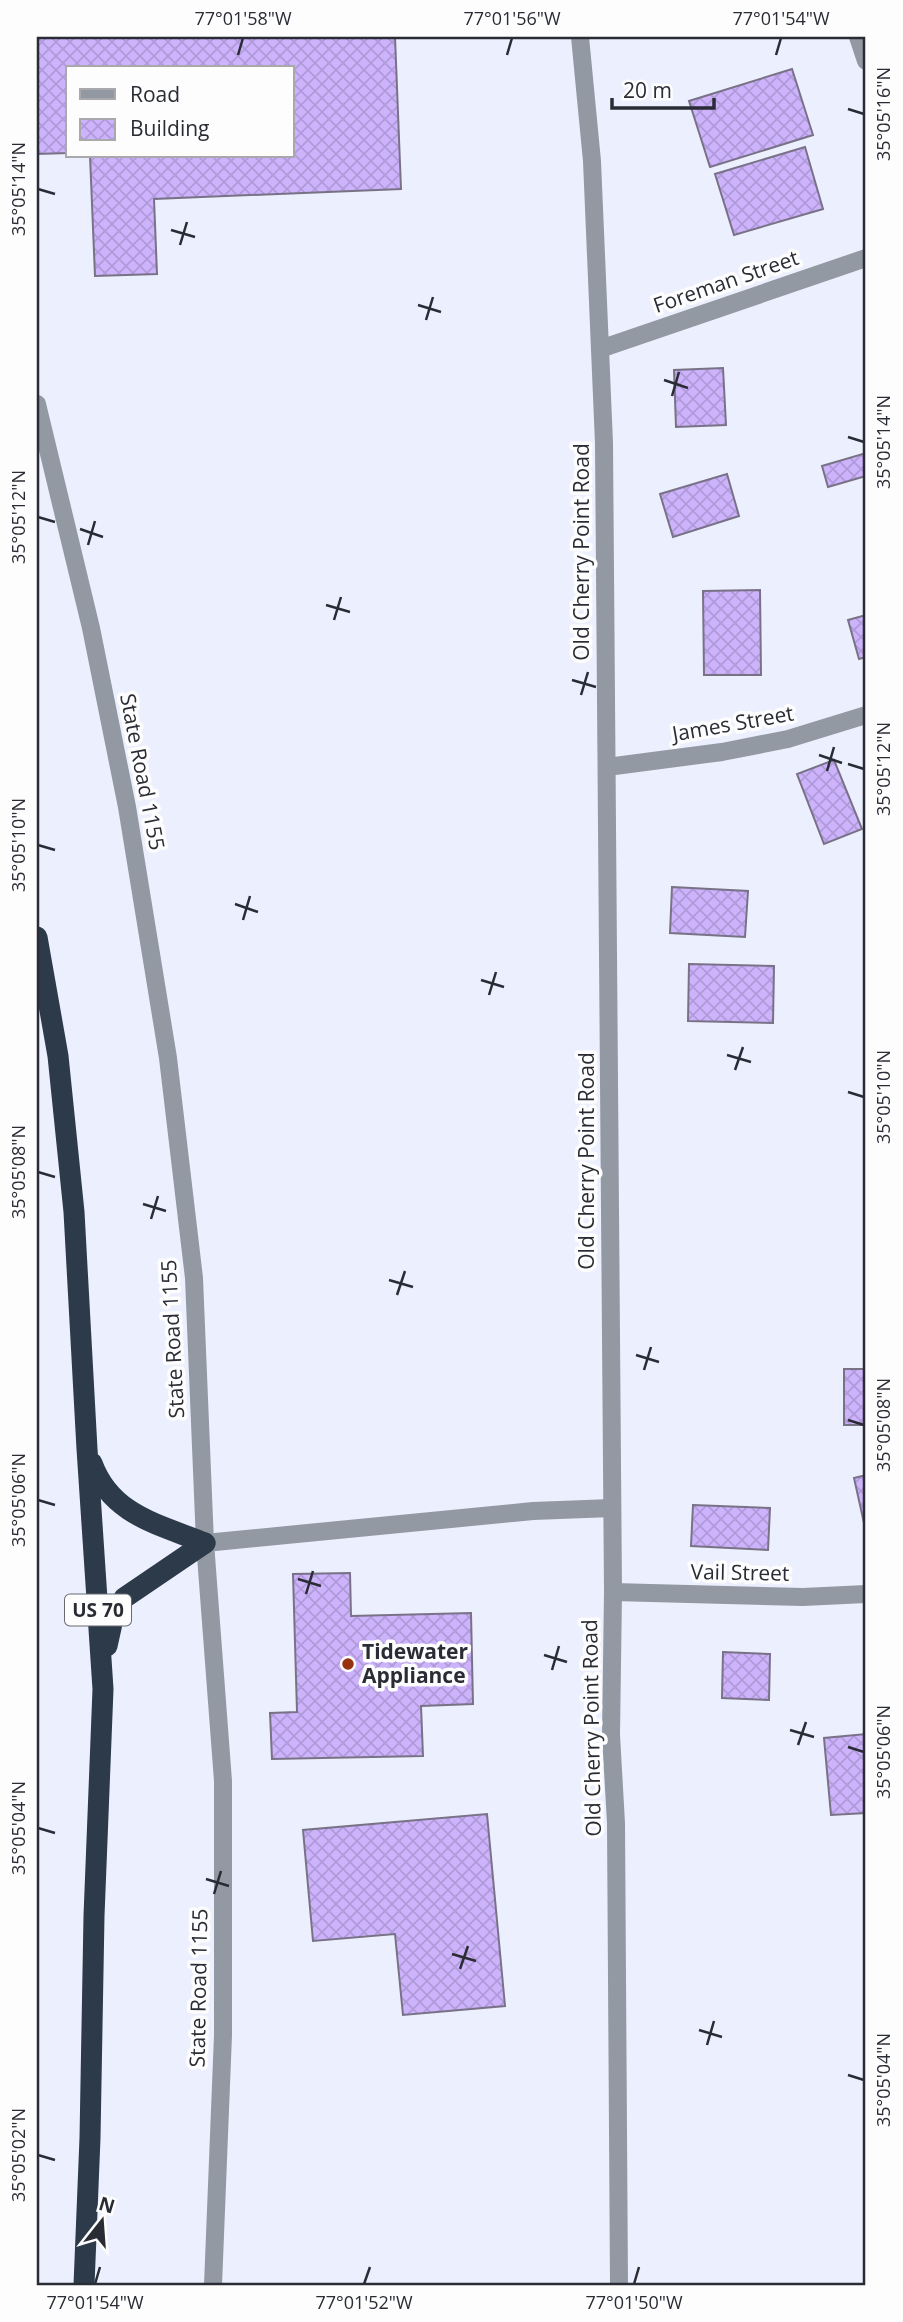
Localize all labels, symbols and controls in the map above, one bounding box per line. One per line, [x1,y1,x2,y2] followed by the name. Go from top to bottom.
[194,6,292,30] text: 77°01'58"W
[463,6,561,30] text: 77°01'56"W
[732,6,830,30] text: 77°01'54"W
[66,66,294,158] legend
[612,66,714,110] scale bar
[871,67,895,161] text: 35°05'16"N
[623,76,672,104] text: 20 m
[130,80,180,108] text: Road
[130,114,209,142] text: Building
[6,142,30,236] text: 35°05'14"N
[649,243,802,319] street label: Foreman Street
[871,395,895,489] text: 35°05'14"N
[567,443,595,661] street label: Old Cherry Point Road
[6,470,30,564] text: 35°05'12"N
[114,691,172,853] street label: State Road 1155
[668,699,796,748] street label: James Street
[871,722,895,816] text: 35°05'12"N
[6,798,30,892] text: 35°05'10"N
[871,1050,895,1144] text: 35°05'10"N
[572,1052,600,1270] street label: Old Cherry Point Road
[6,1125,30,1219] text: 35°05'08"N
[154,1259,190,1419] street label: State Road 1155
[871,1378,895,1472] text: 35°05'08"N
[6,1453,30,1547] text: 35°05'06"N
[690,1557,790,1587] street label: Vail Street
[65,1594,131,1626] road number: US 70
[575,1619,607,1837] street label: Old Cherry Point Road
[362,1637,468,1689] place label: Tidewater Appliance
[340,1656,356,1672] marker: Tidewater Appliance
[871,1705,895,1799] text: 35°05'06"N
[6,1781,30,1875] text: 35°05'04"N
[183,1908,213,2068] street label: State Road 1155
[871,2033,895,2127] text: 35°05'04"N
[6,2108,30,2202] text: 35°05'02"N
[66,2186,136,2256] north arrow
[96,2190,118,2219] text: N
[46,2290,144,2314] text: 77°01'54"W
[315,2290,413,2314] text: 77°01'52"W
[585,2290,683,2314] text: 77°01'50"W

